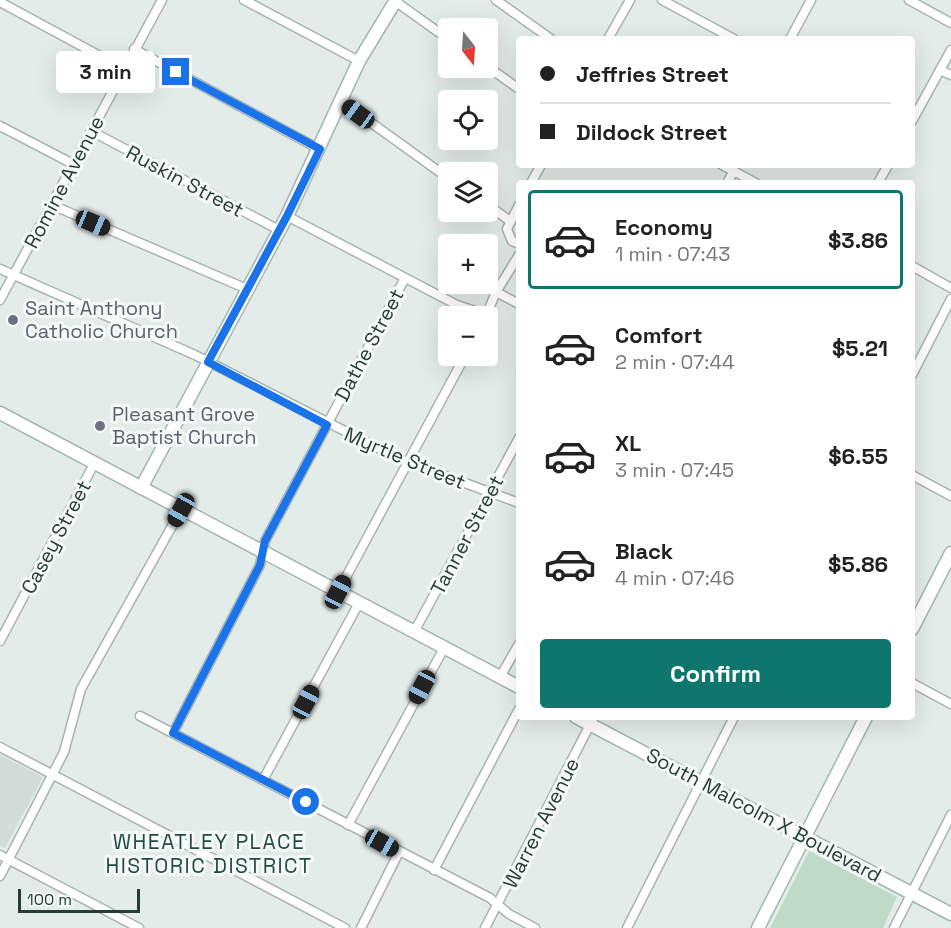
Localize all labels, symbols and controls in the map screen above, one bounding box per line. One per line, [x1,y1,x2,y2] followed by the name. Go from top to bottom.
[438,18,498,78] north arrow
[438,18,498,366] map controls
[56,51,155,93] callout: 3 min
[162,58,189,85] route end
[80,59,131,85] text: 3 min
[576,60,729,88] text: Jeffries Street
[438,90,498,150] button: locate
[338,96,378,132] car
[18,111,110,253] street label: Romine Avenue
[576,118,728,146] text: Dildock Street
[122,139,248,223] street label: Ruskin Street
[438,162,498,222] button: layers
[73,208,113,238] car
[543,213,597,267] icon: car
[615,213,713,241] text: Economy
[828,226,888,254] text: $3.86
[438,234,498,294] button: +
[615,241,730,267] text: 1 min · 07:43
[328,284,410,406] street label: Dathe Street
[25,295,178,344] place label: Saint Anthony Catholic Church
[438,306,498,366] button: −
[6,313,20,327] marker: Saint Anthony Catholic Church
[543,321,597,375] icon: car
[615,321,703,349] text: Comfort
[832,334,888,362] text: $5.21
[615,349,734,375] text: 2 min · 07:44
[112,401,257,450] place label: Pleasant Grove Baptist Church
[93,419,107,433] marker: Pleasant Grove Baptist Church
[340,421,470,495] street label: Myrtle Street
[543,429,597,483] icon: car
[615,429,641,457] text: XL
[828,442,888,470] text: $6.55
[615,457,734,483] text: 3 min · 07:45
[425,471,509,599] street label: Tanner Street
[15,476,97,598] street label: Casey Street
[164,490,198,530] car
[543,537,597,591] icon: car
[615,537,673,565] text: Black
[828,550,888,578] text: $5.86
[615,565,735,591] text: 4 min · 07:46
[322,572,354,612] car
[540,639,891,708] button: Confirm
[406,667,438,707] car
[290,682,322,722] car
[642,742,886,888] street label: South Malcolm X Boulevard
[497,753,585,893] street label: Warren Avenue
[292,788,319,815] route start
[362,826,402,860] car
[105,828,313,879] district label: WHEATLEY PLACE HISTORIC DISTRICT
[18,886,140,914] scale bar
[27,889,72,910] text: 100 m

